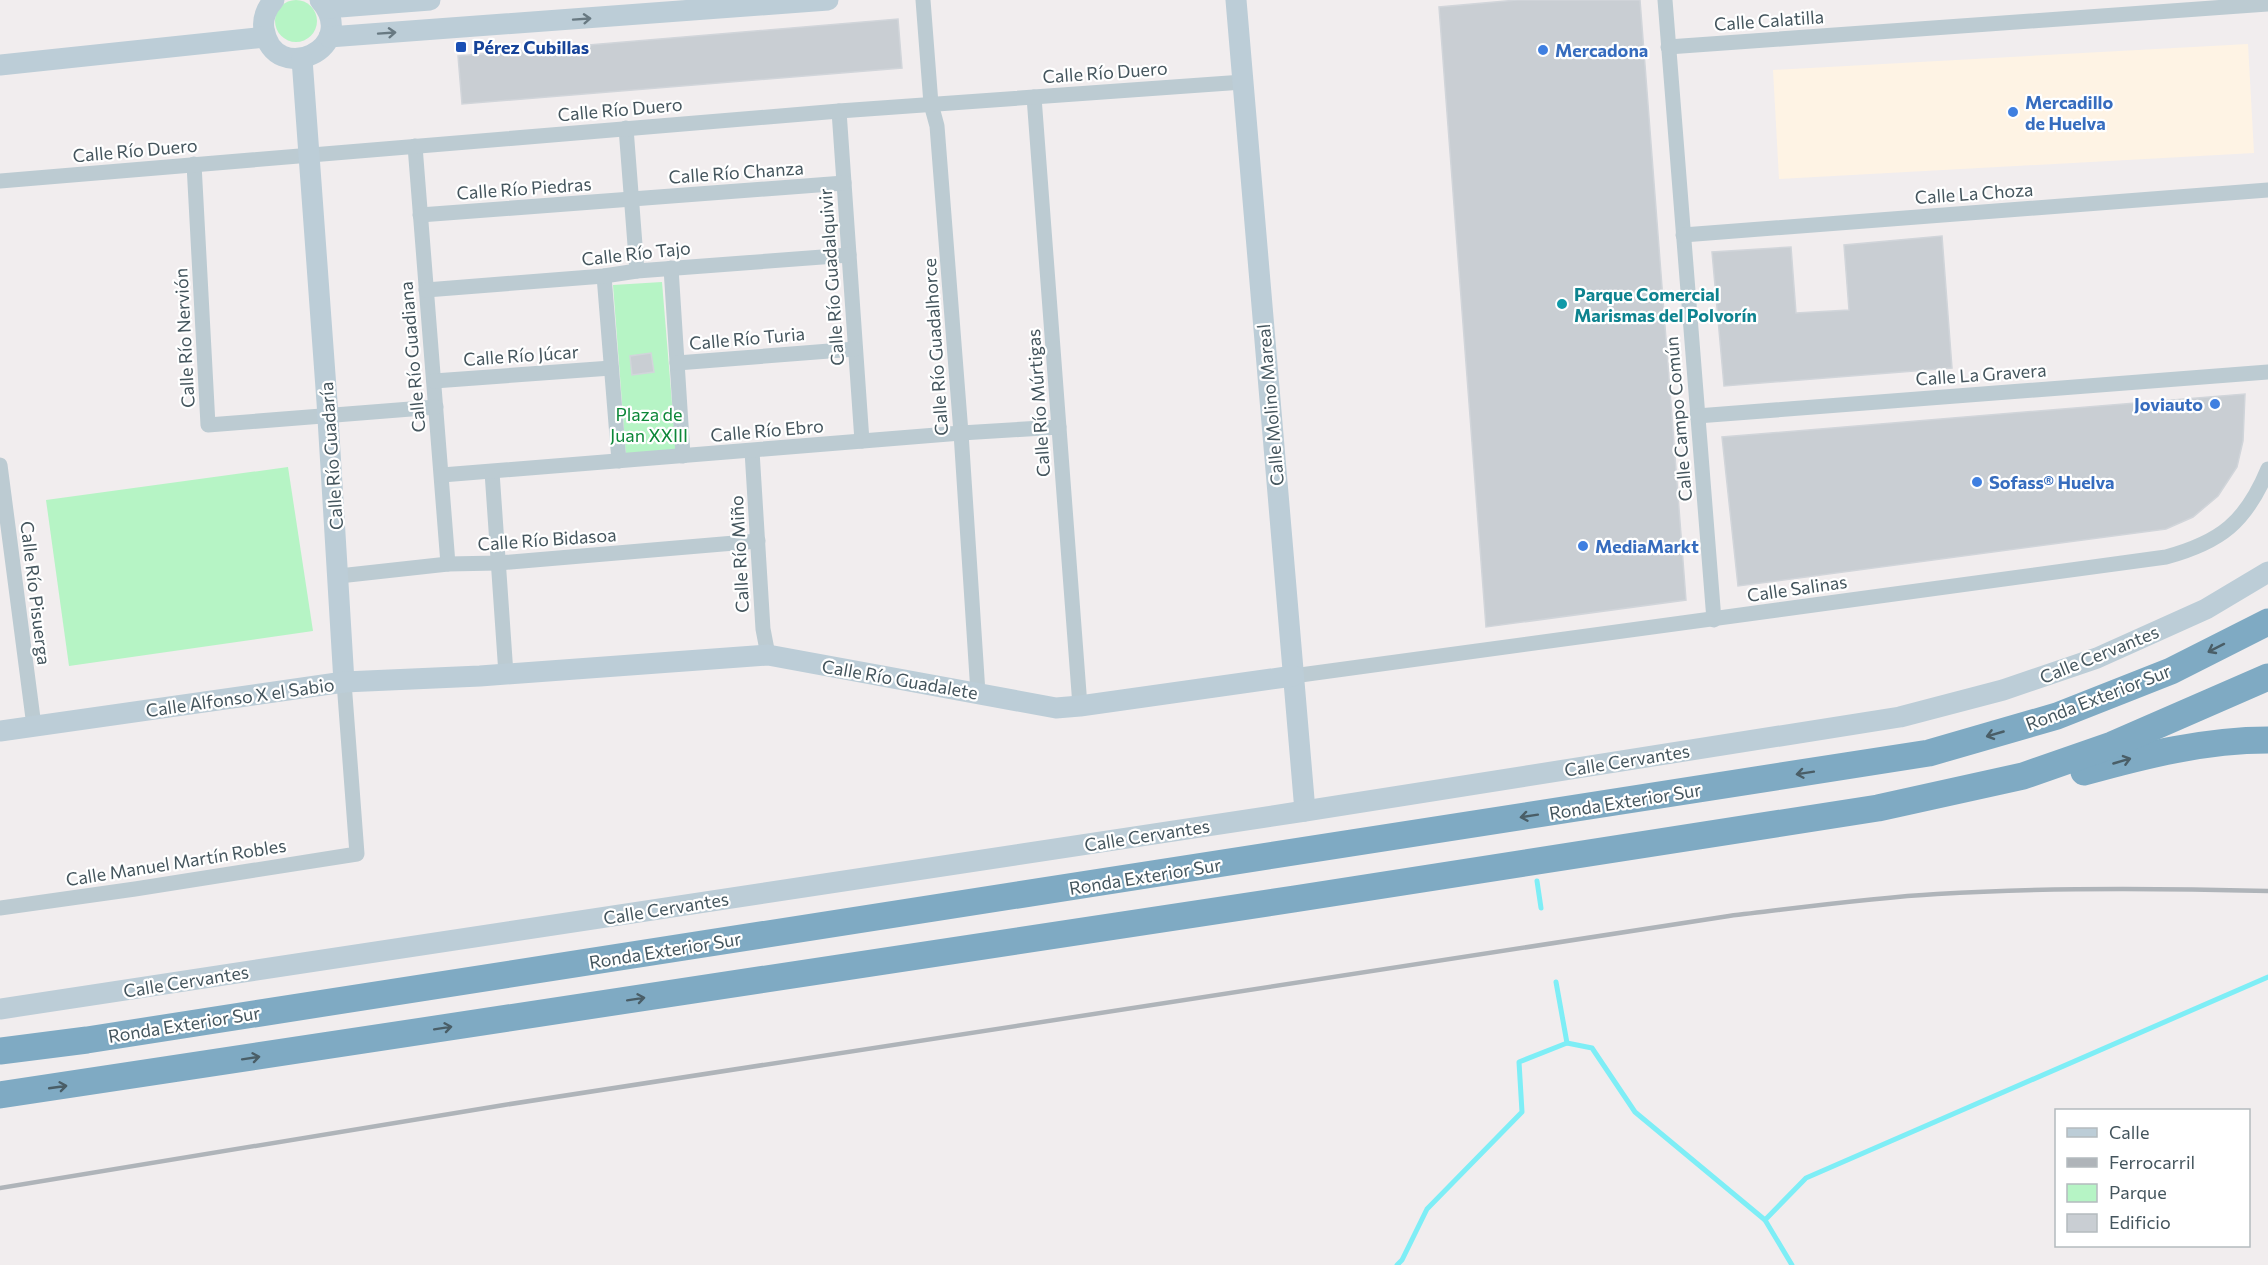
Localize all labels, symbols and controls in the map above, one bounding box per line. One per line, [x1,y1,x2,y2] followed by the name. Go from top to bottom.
[1713,5,1825,35] street label: Calle Calatilla
[571,13,591,24] one-way arrow
[377,27,397,38] one-way arrow
[473,36,589,58] place label: Pérez Cubillas
[1555,39,1648,61] place label: Mercadona
[454,40,468,54] marker: Pérez Cubillas
[1536,43,1550,57] marker: Mercadona
[1042,57,1168,87] street label: Calle Río Duero
[2025,91,2113,134] place label: Mercadillo de Huelva
[557,93,683,125] street label: Calle Río Duero
[2006,105,2020,119] marker: Mercadillo de Huelva
[72,134,198,166] street label: Calle Río Duero
[668,156,804,188] street label: Calle Río Chanza
[456,172,592,204] street label: Calle Río Piedras
[1914,178,2034,208] street label: Calle La Choza
[814,187,848,367] street label: Calle Río Guadalquivir
[580,236,692,270] street label: Calle Río Tajo
[918,257,952,437] street label: Calle Río Guadalhorce
[169,268,199,408] street label: Calle Río Nervión
[394,281,430,433] street label: Calle Río Guadiana
[1574,283,1757,326] place label: Parque Comercial Marismas del Polvorín
[1555,297,1569,311] marker: Parque Comercial Marismas del Polvorín
[688,322,806,354] street label: Calle Río Turia
[1252,323,1288,487] street label: Calle Molino Mareal
[1022,328,1054,478] street label: Calle Río Múrtigas
[1660,336,1696,502] street label: Calle Campo Común
[463,340,579,370] street label: Calle Río Júcar
[1915,358,2047,390] street label: Calle La Gravera
[315,381,347,531] street label: Calle Río Guadaría
[2134,393,2203,415] place label: Joviauto
[2208,397,2222,411] marker: Joviauto
[610,403,688,446] park label: Plaza de Juan XXIII
[709,414,825,446] street label: Calle Río Ebro
[1989,471,2115,493] place label: Sofass® Huelva
[1970,475,1984,489] marker: Sofass® Huelva
[725,495,753,613] street label: Calle Río Miño
[16,520,56,666] street label: Calle Río Pisuerga
[477,523,617,555] street label: Calle Río Bidasoa
[1595,535,1699,557] place label: MediaMarkt
[1576,539,1590,553] marker: MediaMarkt
[1745,570,1849,606] street label: Calle Salinas
[2036,620,2162,688] street label: Calle Cervantes
[2208,642,2225,654] one-way arrow
[820,654,980,704] street label: Calle Río Guadalete
[2022,659,2174,735] street label: Ronda Exterior Sur
[144,673,336,721] street label: Calle Alfonso X el Sabio
[1986,729,2005,740] one-way arrow
[1563,739,1691,781] street label: Calle Cervantes
[2112,755,2131,766] one-way arrow
[1795,767,1815,778] one-way arrow
[1547,778,1703,824] street label: Ronda Exterior Sur
[1520,811,1539,822] one-way arrow
[1083,814,1211,856] street label: Calle Cervantes
[64,834,288,890] street label: Calle Manuel Martín Robles
[1067,853,1223,899] street label: Ronda Exterior Sur
[602,887,730,929] street label: Calle Cervantes
[587,927,743,973] street label: Ronda Exterior Sur
[122,960,250,1002] street label: Calle Cervantes
[626,993,646,1004] one-way arrow
[106,1001,262,1047] street label: Ronda Exterior Sur
[433,1022,453,1033] one-way arrow
[240,1052,260,1063] one-way arrow
[48,1081,67,1092] one-way arrow
[2055,1109,2250,1247] legend
[2109,1121,2149,1143] text: Calle
[2109,1151,2195,1173] text: Ferrocarril
[2109,1181,2167,1203] text: Parque
[2109,1211,2171,1233] text: Edificio

